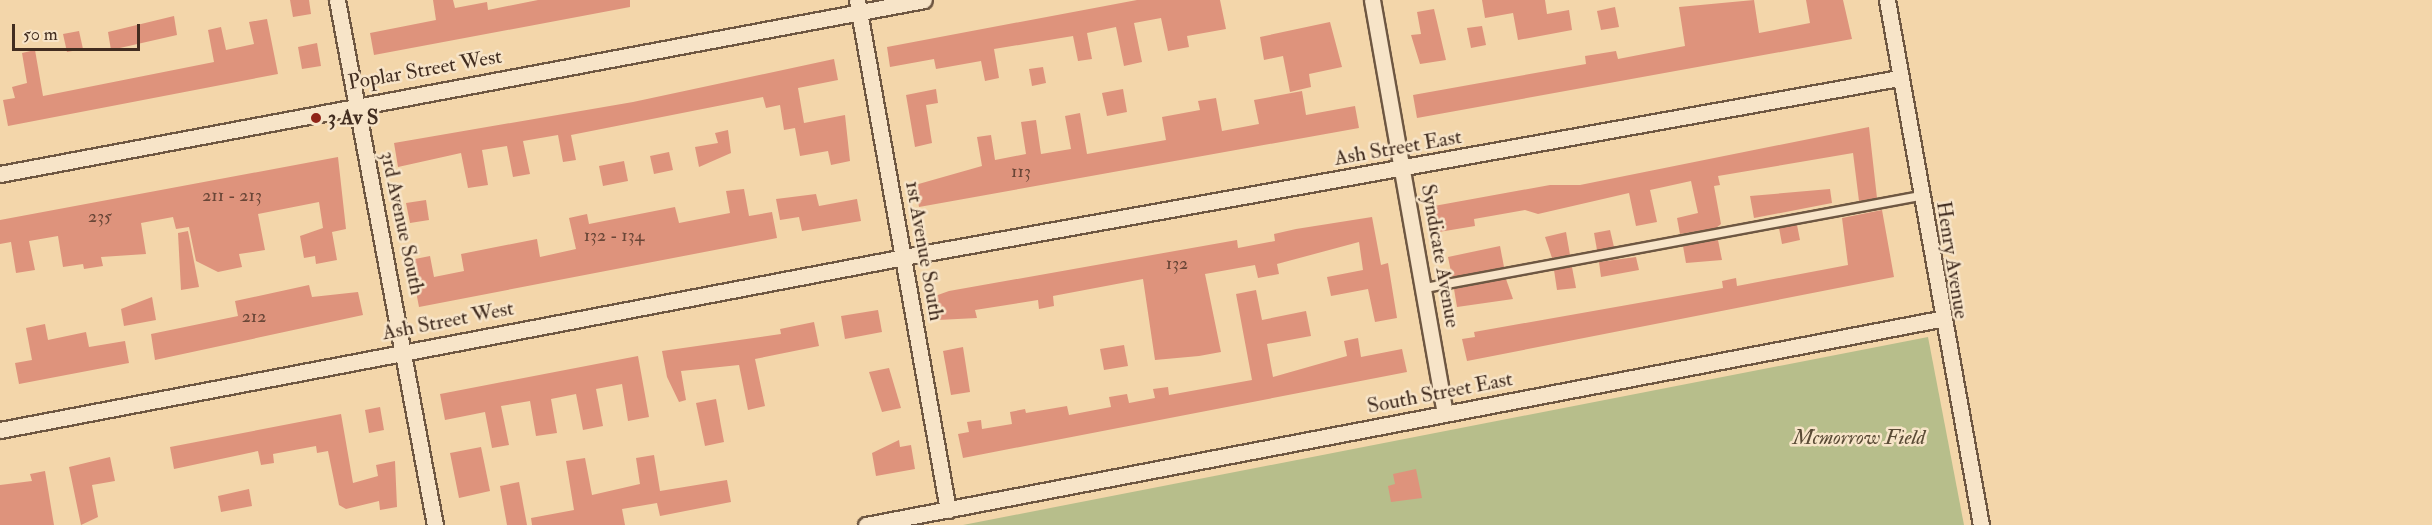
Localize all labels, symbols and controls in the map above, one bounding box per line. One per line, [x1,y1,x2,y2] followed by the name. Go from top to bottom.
[15,12,142,50] scale bar
[23,23,58,46] text: 50 m
[346,44,504,96] street label: Poplar Street West
[328,105,378,131] place label: 3 Av S
[309,111,323,125] marker: 3 Av S
[1332,124,1464,172] street label: Ash Street East
[374,149,430,297] street label: 3rd Avenue South
[1011,161,1031,183] house number: 113
[899,179,949,323] street label: 1st Avenue South
[1415,182,1465,330] street label: Syndicate Avenue
[202,185,262,207] house number: 211 - 213
[1930,199,1974,321] street label: Henry Avenue
[88,206,112,228] house number: 235
[584,225,644,247] house number: 132 - 134
[1166,253,1188,275] house number: 132
[380,296,516,346] street label: Ash Street West
[242,306,266,328] house number: 212
[1365,367,1515,419] street label: South Street East
[1793,425,1925,451] park label: Mcmorrow Field

